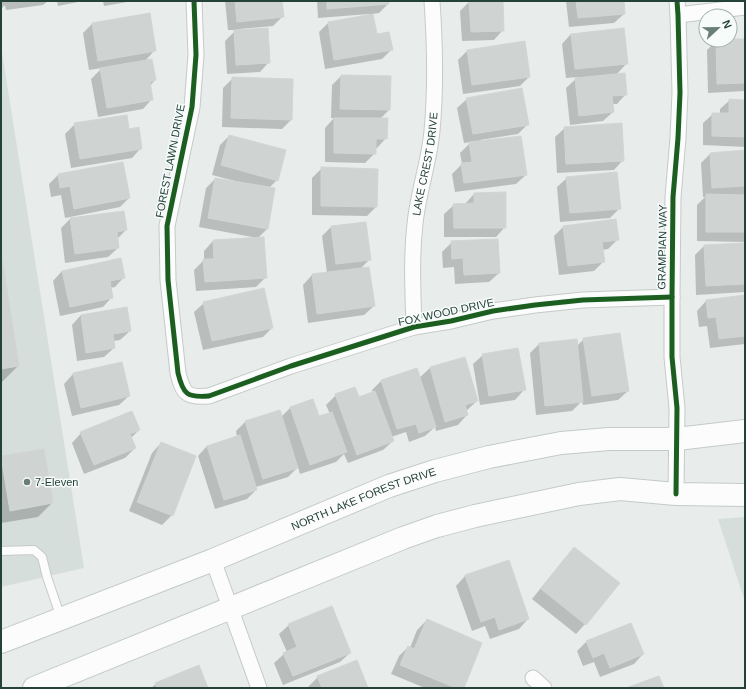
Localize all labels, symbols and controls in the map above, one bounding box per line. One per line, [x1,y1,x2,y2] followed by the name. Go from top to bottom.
[698,8,738,48] north arrow
[720,18,734,30] text: N
[153,103,187,219] street label: FOREST LAWN DRIVE
[410,112,439,217] street label: LAKE CREST DRIVE
[655,203,669,290] street label: GRAMPIAN WAY
[397,296,495,328] street label: FOX WOOD DRIVE
[289,465,437,532] street label: NORTH LAKE FOREST DRIVE
[35,476,78,488] place label: 7-Eleven
[22,477,32,487] marker: 7-Eleven

